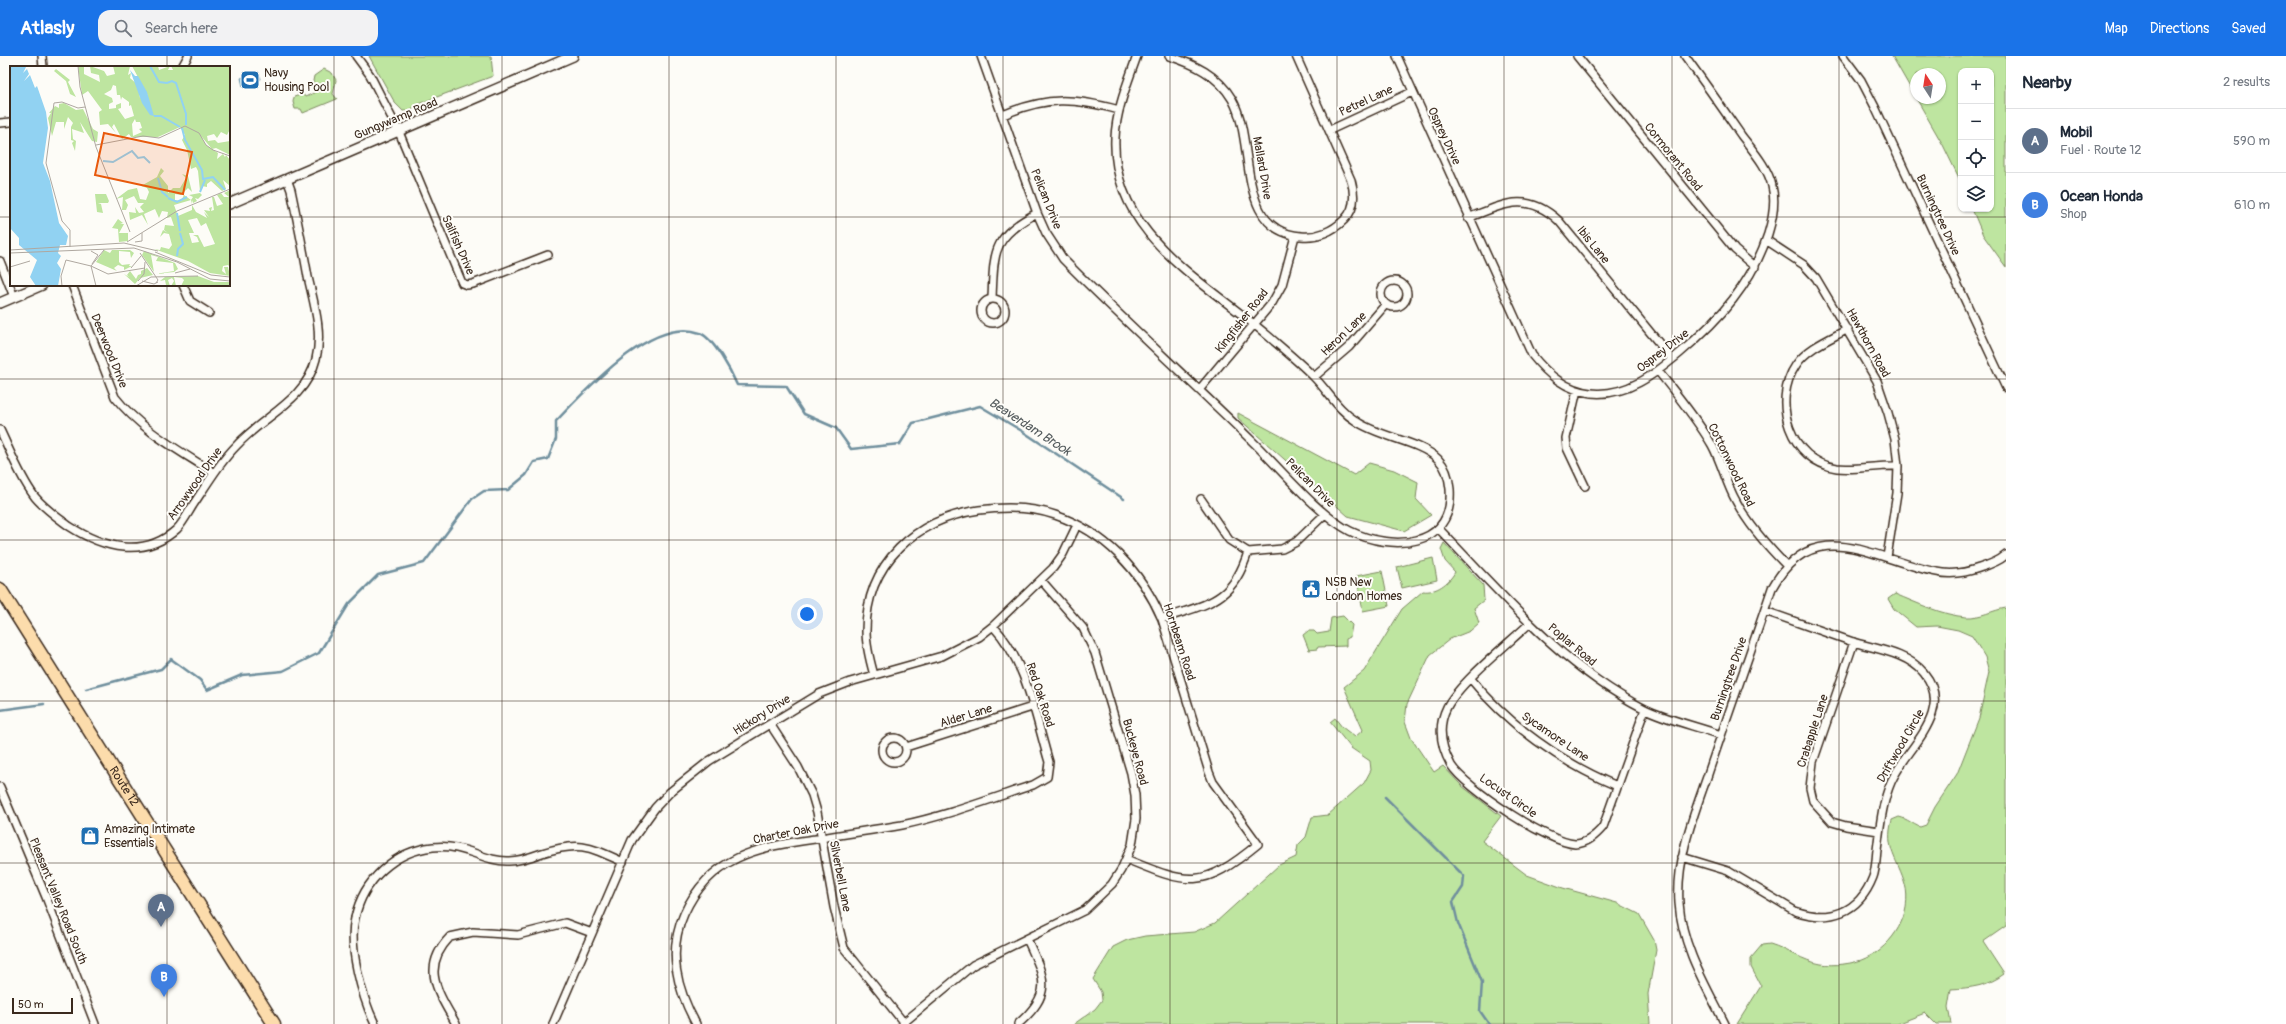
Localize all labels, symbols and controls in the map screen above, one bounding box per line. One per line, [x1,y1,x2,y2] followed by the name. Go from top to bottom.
[98,10,378,46] search box
[20,16,74,40] text: Atlasly
[112,17,134,39] icon: search
[144,19,218,38] text: Search here
[2105,20,2128,37] text: Map
[2150,20,2209,37] text: Directions
[2231,20,2266,37] text: Saved
[10,66,230,286] inset map
[264,66,329,95] place label: Navy Housing Pool
[1910,68,1946,104] north arrow
[1958,68,1994,212] map controls
[1958,68,1994,104] button: +
[239,69,261,91] sports icon: Navy Housing Pool
[2022,72,2071,93] text: Nearby
[2223,74,2270,90] text: 2 results
[1337,82,1395,120] street label: Petrel Lane
[352,95,440,143] street label: Gungywamp Road
[1958,104,1994,140] button: −
[1424,105,1464,167] street label: Osprey Drive
[1641,120,1705,194] street label: Cormorant Road
[2060,123,2092,142] text: Mobil
[2031,133,2039,149] text: A
[2233,133,2270,149] text: 590 m
[1249,135,1275,201] street label: Mallard Drive
[1958,140,1994,176] button: locate
[2060,142,2142,158] text: Fuel · Route 12
[1027,167,1065,231] street label: Pelican Drive
[1913,172,1963,258] street label: Burningtree Drive
[1958,176,1994,212] button: layers
[2060,187,2143,206] text: Ocean Honda
[2031,197,2039,213] text: B
[2234,197,2270,213] text: 610 m
[2060,206,2087,222] text: Shop
[438,213,478,277] street label: Sailfish Drive
[1573,223,1613,267] street label: Ibis Lane
[1212,286,1272,356] street label: Kingfisher Road
[1843,306,1893,380] street label: Hawthorn Road
[1318,309,1370,359] street label: Heron Lane
[87,312,131,390] street label: Deerwood Drive
[1634,326,1692,376] street label: Osprey Drive
[986,395,1075,460] water label: Beaverdam Brook
[1704,421,1758,509] street label: Cottonwood Road
[164,445,226,523] street label: Arrowwood Drive
[1282,455,1338,511] street label: Pelican Drive
[1325,575,1402,604] place label: NSB New London Homes
[1300,578,1322,600] public building icon: NSB New London Homes
[1159,601,1199,683] street label: Hornbeam Road
[797,604,817,624] your location
[1545,620,1600,670] street label: Poplar Road
[1708,635,1750,723] street label: Burningtree Drive
[1023,661,1058,729] street label: Red Oak Road
[730,691,794,739] street label: Hickory Drive
[1794,692,1832,770] street label: Crabapple Lane
[938,701,994,731] street label: Alder Lane
[1874,707,1928,785] street label: Driftwood Circle
[1518,709,1592,765] street label: Sycamore Lane
[1119,717,1151,787] street label: Buckeye Road
[106,763,142,809] street label: Route 12
[1476,771,1540,821] street label: Locust Circle
[752,816,840,848] street label: Charter Oak Drive
[104,822,195,851] place label: Amazing Intimate Essentials
[79,825,101,847] shop icon: Amazing Intimate Essentials
[26,836,90,967] street label: Pleasant Valley Road South
[826,839,854,913] street label: Silverbell Lane
[148,894,174,927] pin: A
[151,964,177,997] pin: B
[12,996,73,1015] scale bar
[18,998,44,1011] text: 50 m

